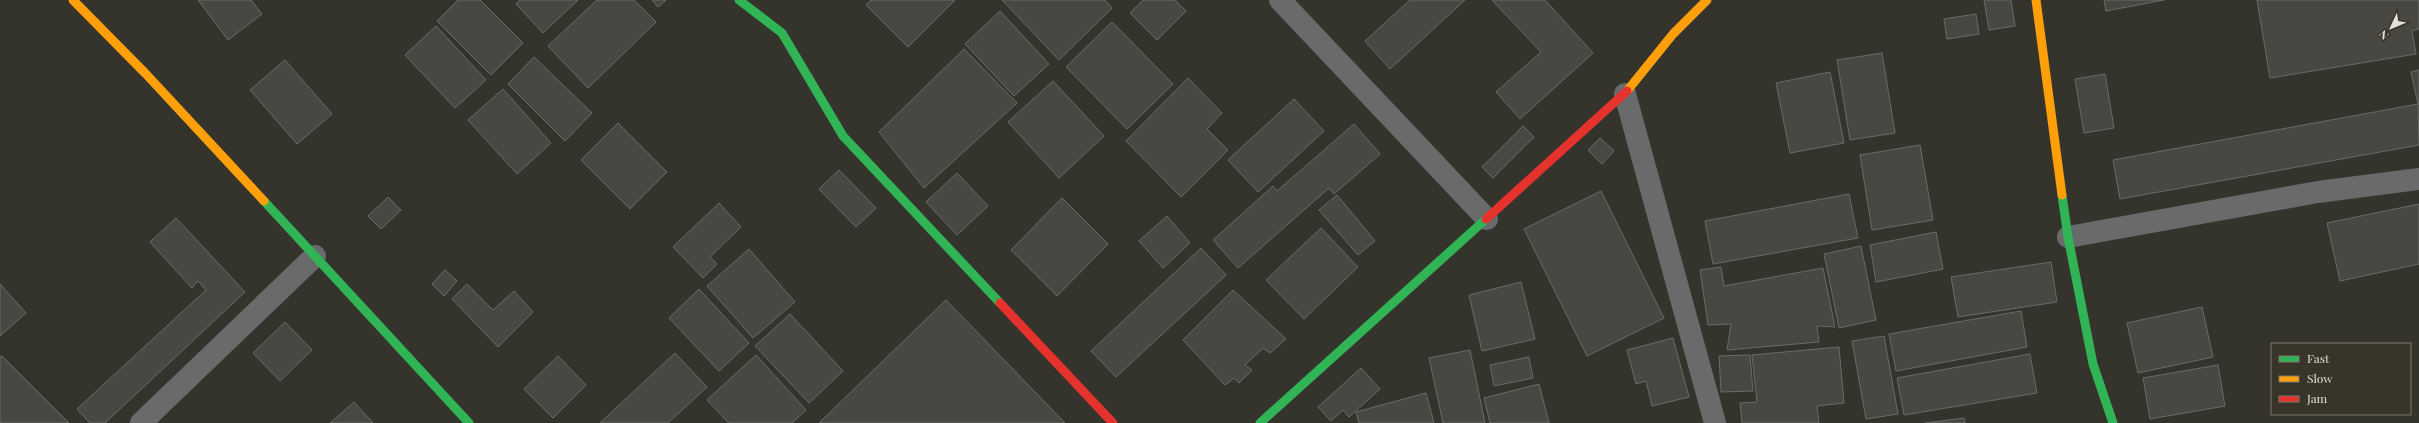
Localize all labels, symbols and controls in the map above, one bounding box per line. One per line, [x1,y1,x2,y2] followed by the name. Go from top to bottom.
[2371,8,2411,48] north arrow
[2375,27,2392,43] text: N
[2271,343,2411,415] legend
[2307,350,2330,366] text: Fast
[2307,370,2333,386] text: Slow
[2306,390,2328,406] text: Jam

